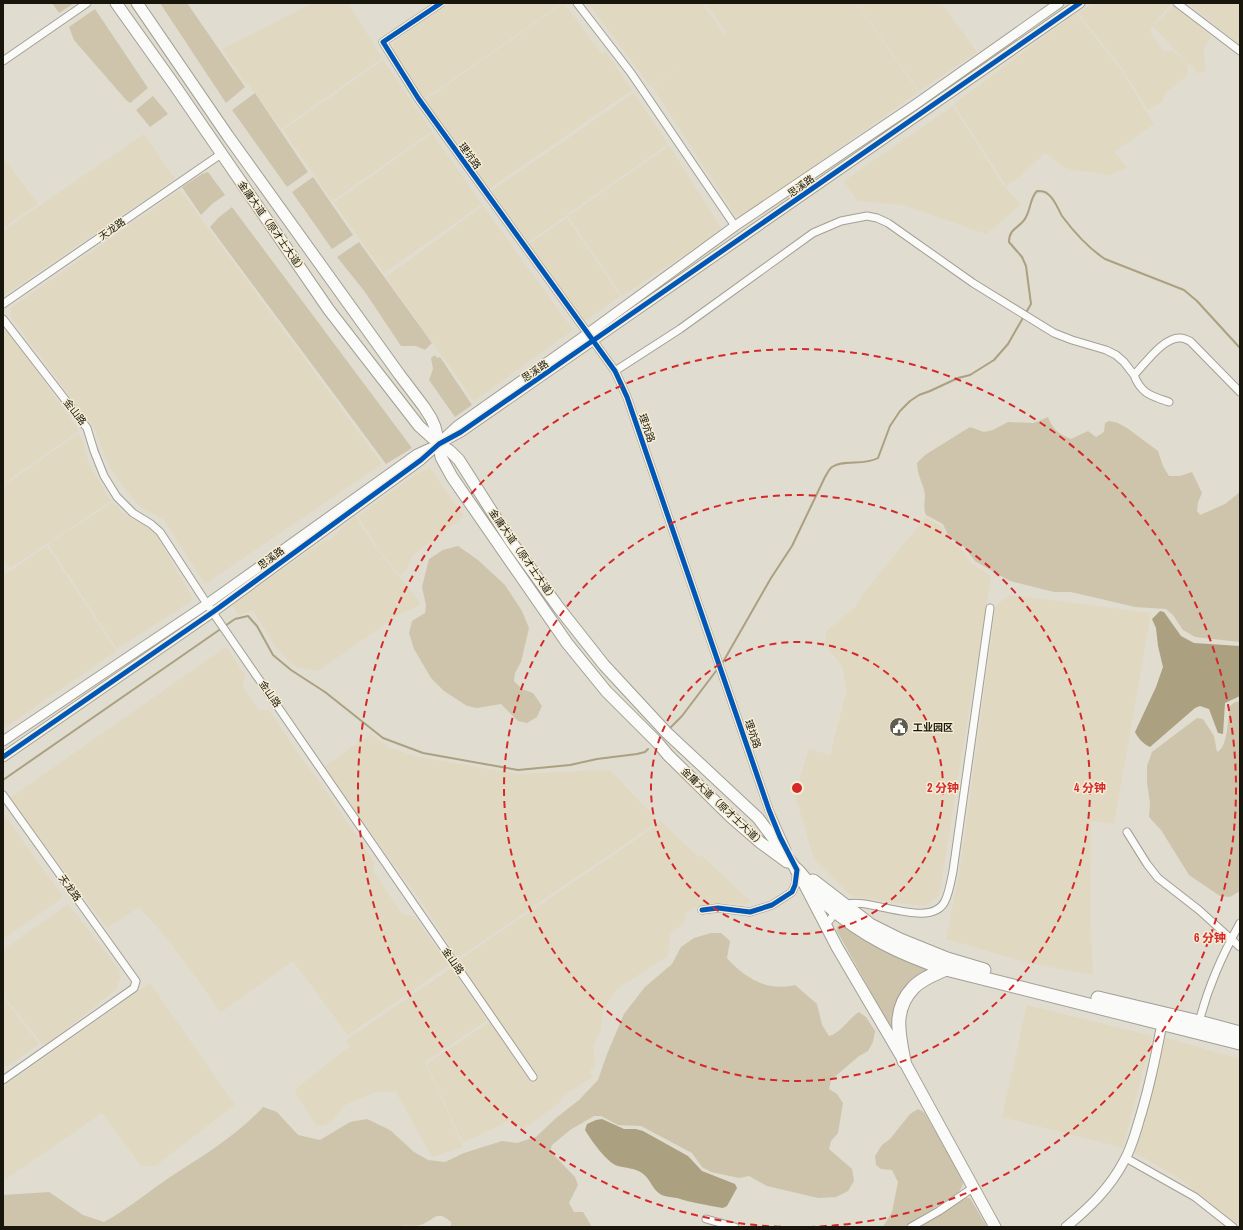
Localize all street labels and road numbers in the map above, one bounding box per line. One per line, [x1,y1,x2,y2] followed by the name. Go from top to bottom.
[456,140,484,172] street label: 理坑路
[785,172,817,200] street label: 思溪路
[235,178,309,276] street label: 金庸大道（原才士大道）
[96,215,128,243] street label: 天龙路
[519,357,551,385] street label: 思溪路
[61,396,89,428] street label: 金山路
[636,412,658,444] street label: 理坑路
[486,506,560,604] street label: 金庸大道（原才士大道）
[255,544,287,572] street label: 思溪路
[256,678,284,710] street label: 金山路
[742,718,764,750] street label: 理坑路
[678,765,768,849] street label: 金庸大道（原才士大道）
[56,872,84,904] street label: 天龙路
[439,945,467,977] street label: 金山路

